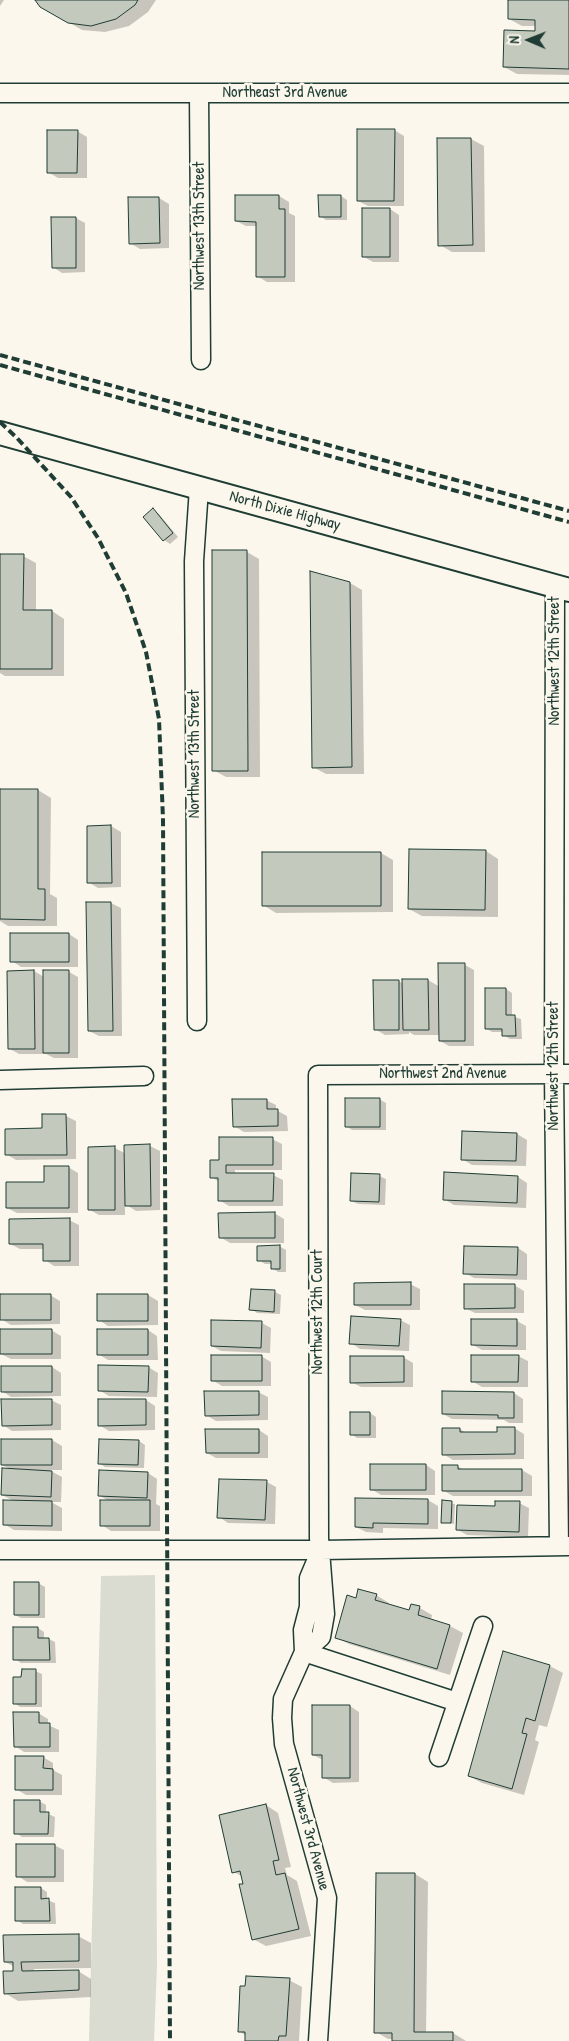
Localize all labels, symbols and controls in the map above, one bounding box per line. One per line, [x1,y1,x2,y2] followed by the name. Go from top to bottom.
[504,15,554,65] north arrow
[504,36,523,44] text: N
[222,83,348,103] street label: Northeast 3rd Avenue
[190,162,210,290] street label: Northwest 13th Street
[227,487,343,535] street label: North Dixie Highway
[545,597,565,725] street label: Northwest 12th Street
[185,690,205,818] street label: Northwest 13th Street
[544,1002,564,1130] street label: Northwest 12th Street
[379,1064,507,1084] street label: Northwest 2nd Avenue
[308,1250,328,1374] street label: Northwest 12th Court
[282,1766,334,1892] street label: Northwest 3rd Avenue

